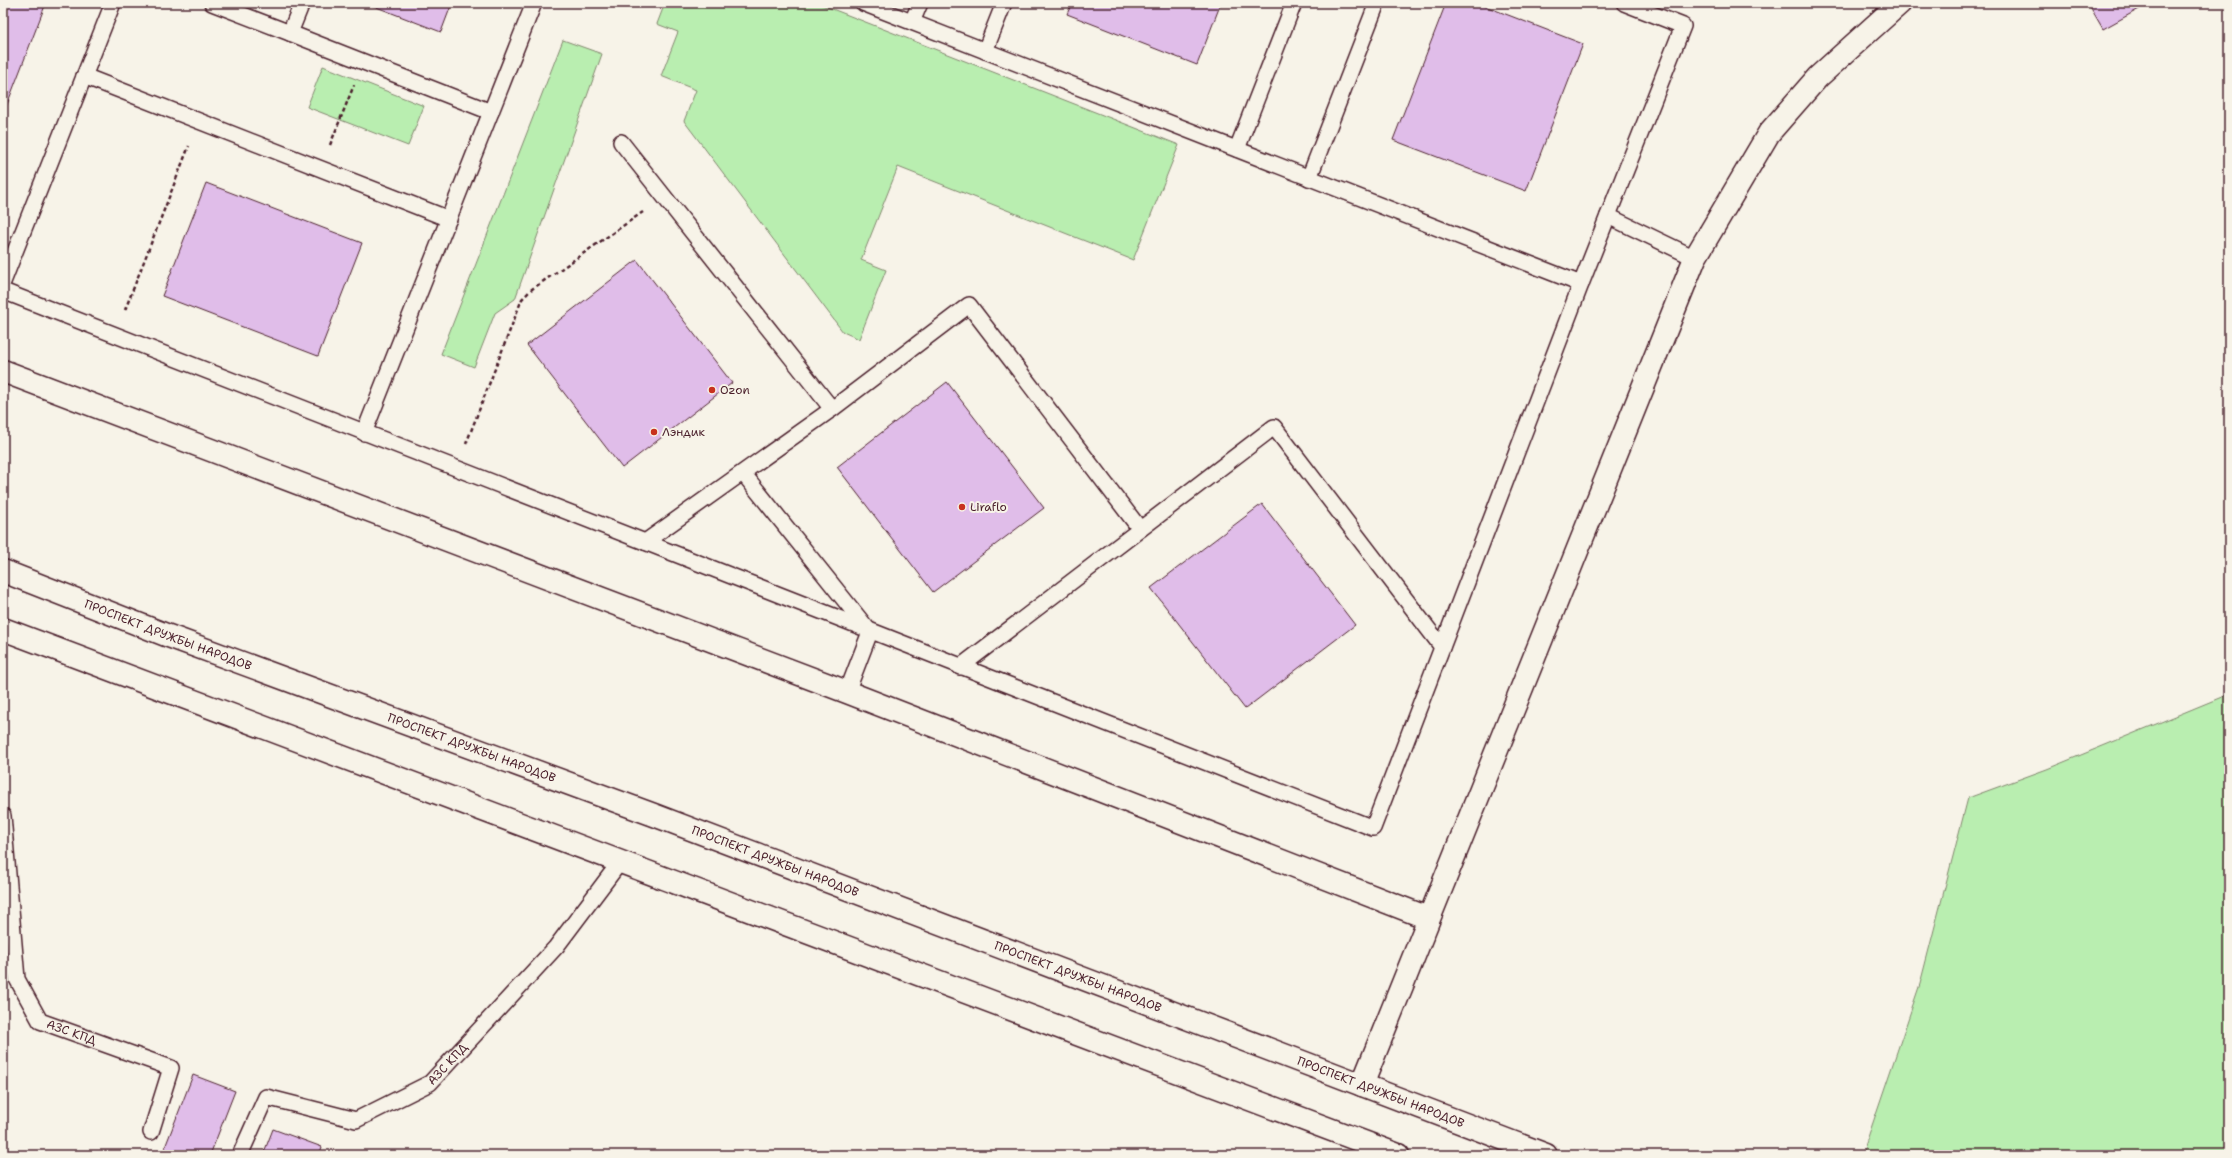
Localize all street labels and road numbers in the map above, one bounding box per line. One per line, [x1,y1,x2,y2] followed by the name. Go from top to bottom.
[82,596,254,674] street label: ПРОСПЕКТ ДРУЖБЫ НАРОДОВ
[385,709,558,786] street label: ПРОСПЕКТ ДРУЖБЫ НАРОДОВ
[689,822,861,900] street label: ПРОСПЕКТ ДРУЖБЫ НАРОДОВ
[992,937,1164,1016] street label: ПРОСПЕКТ ДРУЖБЫ НАРОДОВ
[44,1016,99,1049] street label: АЗС КПД
[424,1040,471,1089] street label: АЗС КПД
[1295,1053,1467,1131] street label: ПРОСПЕКТ ДРУЖБЫ НАРОДОВ

